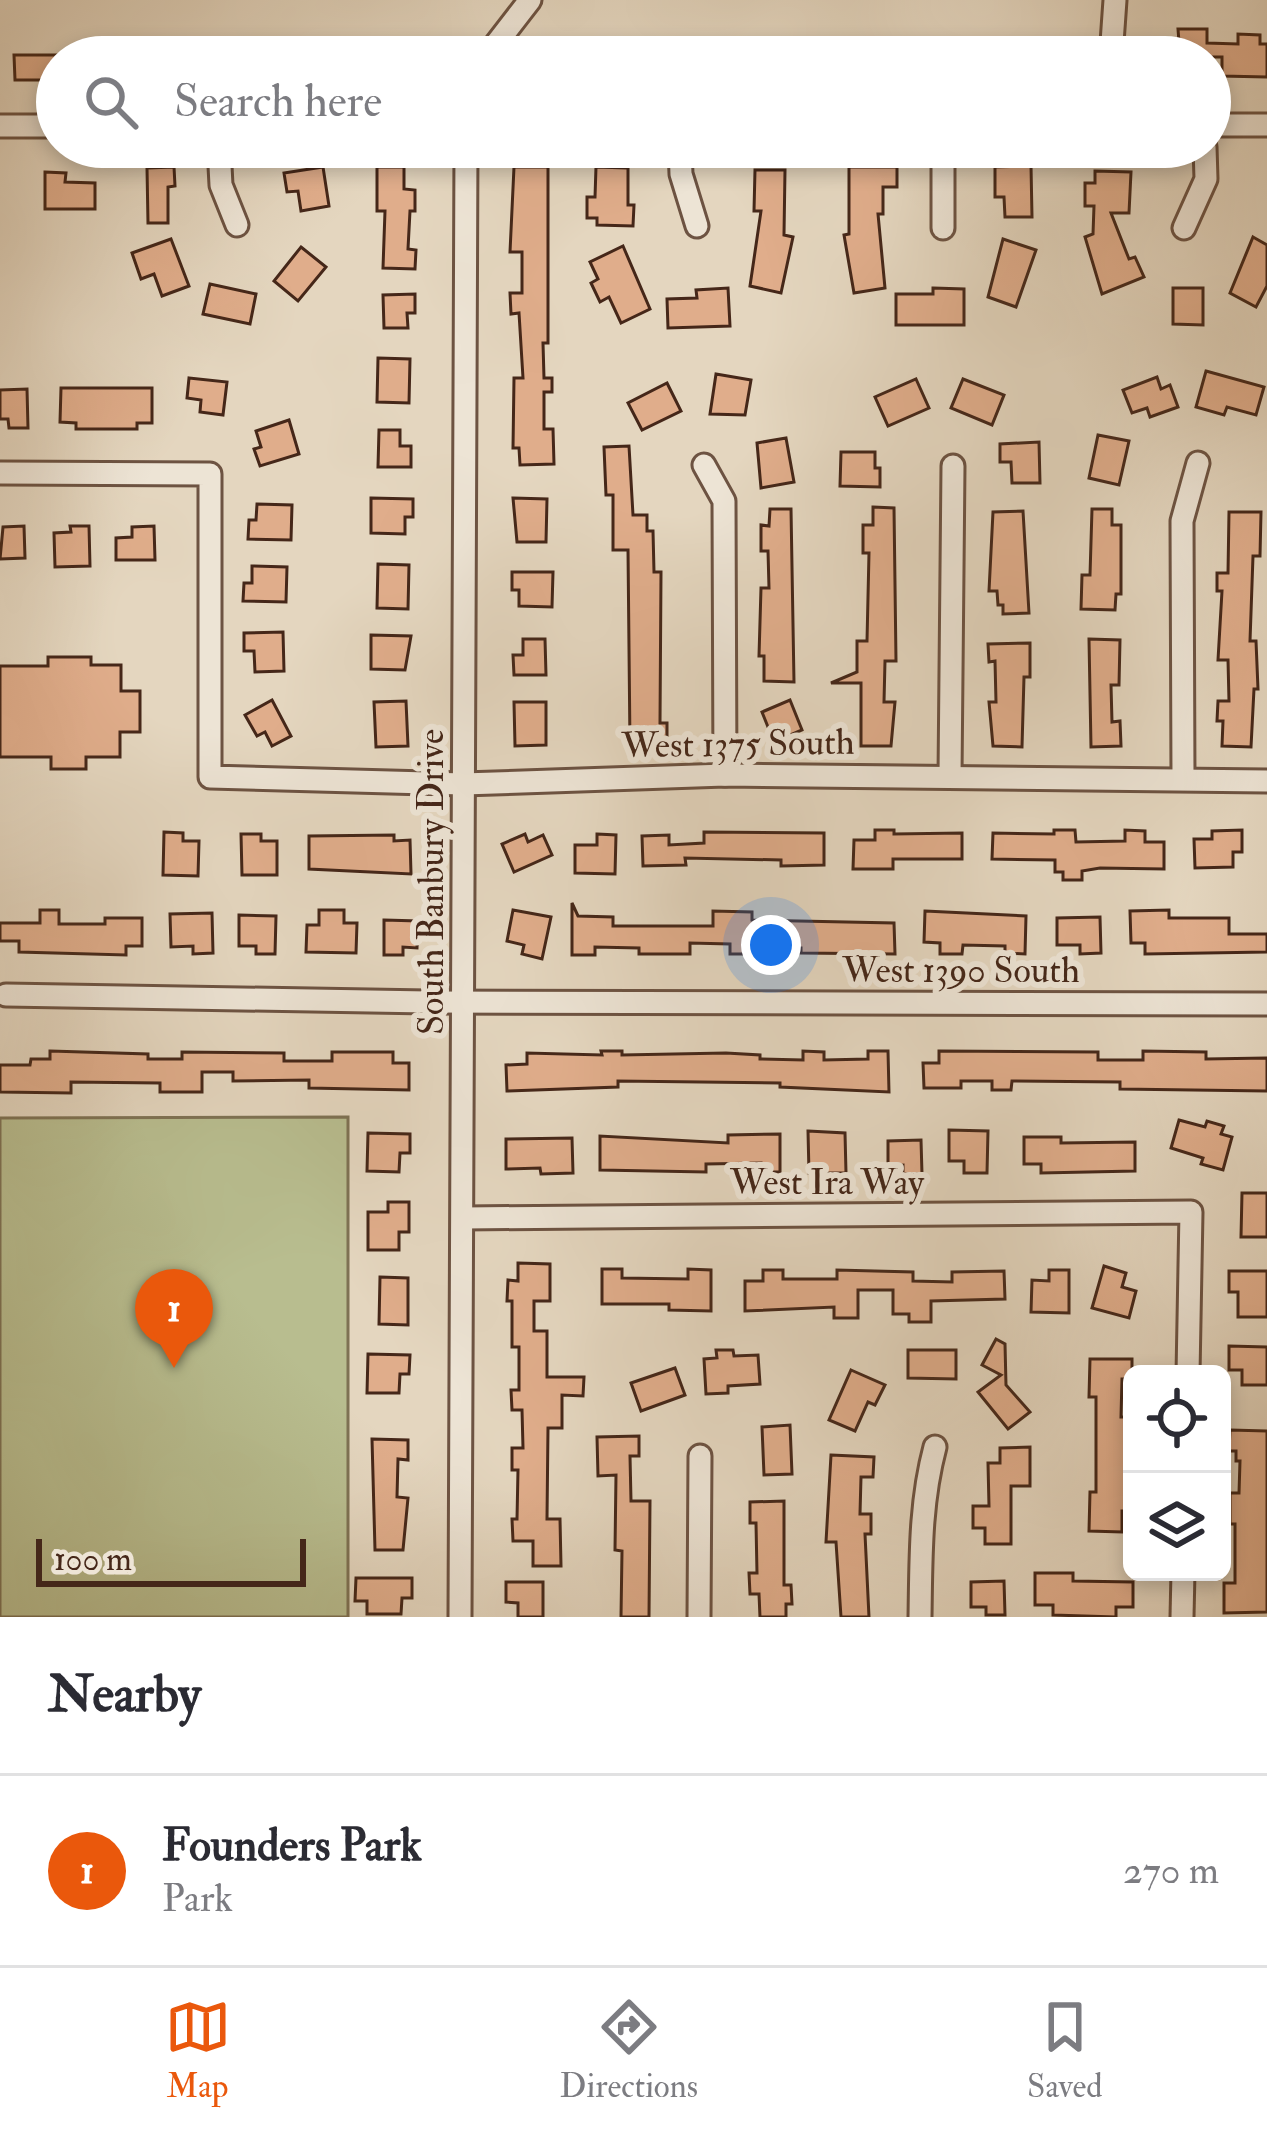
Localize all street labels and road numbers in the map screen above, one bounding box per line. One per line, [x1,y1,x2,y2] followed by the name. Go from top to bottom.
[620,719,855,769] street label: West 1375 South
[409,729,454,1035] street label: South Banbury Drive
[841,948,1080,993] street label: West 1390 South
[729,1160,925,1205] street label: West Ira Way

